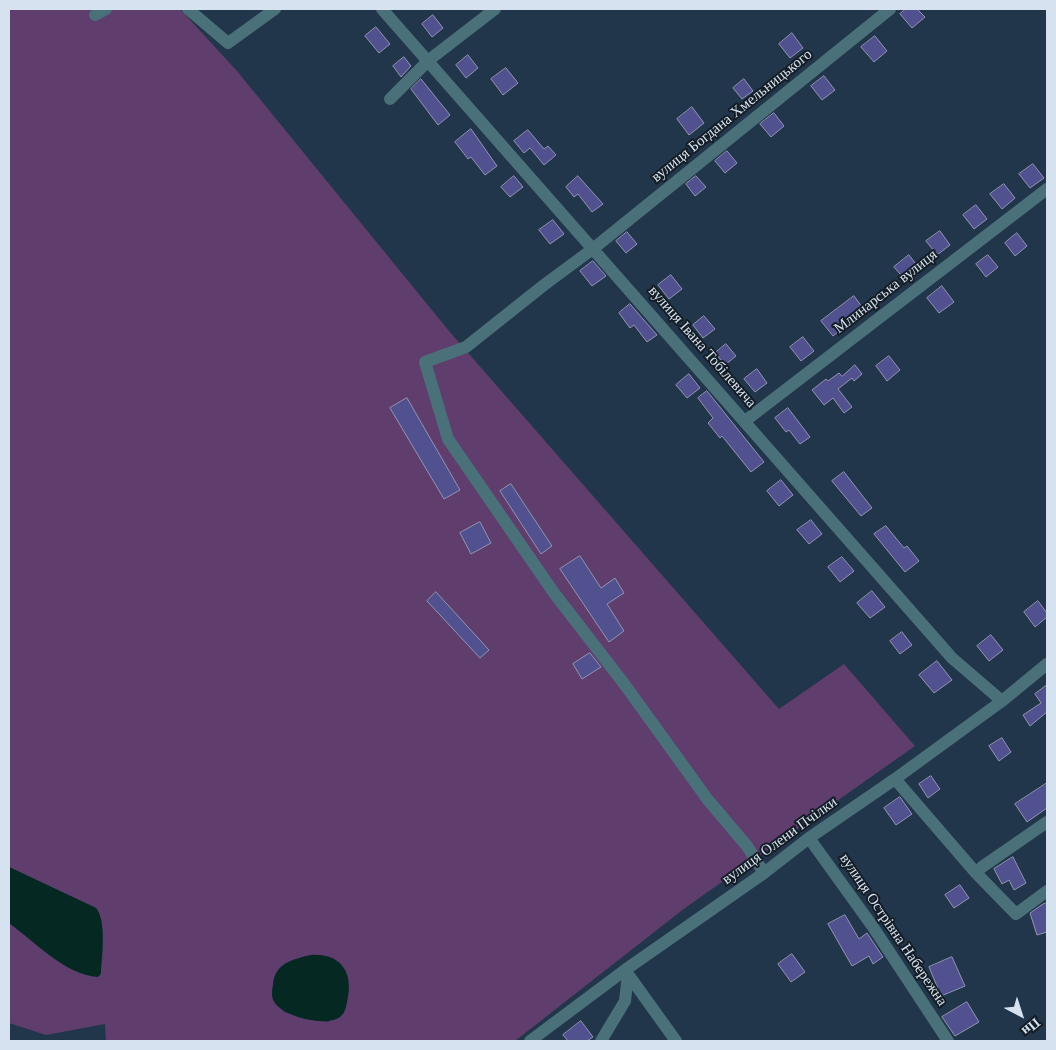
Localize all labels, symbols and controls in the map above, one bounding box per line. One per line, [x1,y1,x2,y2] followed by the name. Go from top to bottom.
[648,46,816,186] street label: вулиця Богдана Хмельницького
[831,246,941,338] street label: Млинарська вулиця
[644,282,760,412] street label: вулиця Івана Тобілевича
[719,793,841,889] street label: вулиця Олени Пчілки
[835,850,951,1010] street label: вулиця Острівна Набережна
[996,990,1046,1040] north arrow
[1019,1015,1043,1039] text: Пн

